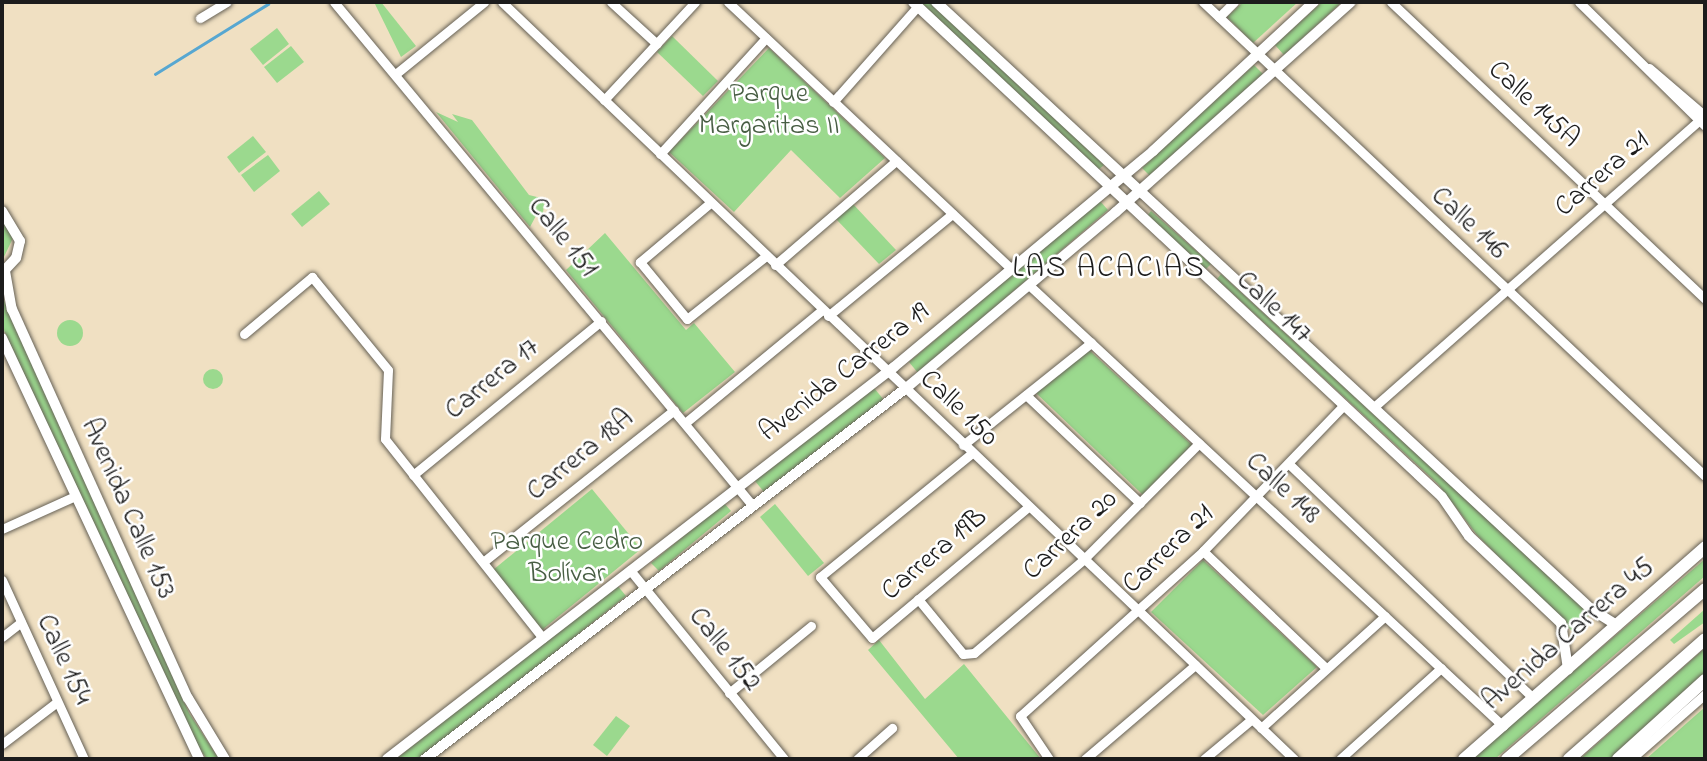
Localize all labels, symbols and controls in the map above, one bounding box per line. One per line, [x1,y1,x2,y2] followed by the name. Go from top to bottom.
[1480,54,1586,156] street label: Calle 145A
[698,78,840,144] park label: Parque Margaritas II
[1549,125,1657,225] street label: Carrera 21
[1423,180,1513,268] street label: Calle 146
[520,191,604,285] street label: Calle 151
[1014,251,1204,287] district label: LAS ACACIAS
[1228,265,1318,351] street label: Calle 147
[753,296,937,450] street label: Avenida Carrera 19
[439,332,547,428] street label: Carrera 17
[912,363,1004,455] street label: Calle 150
[521,403,641,509] street label: Carrera 18A
[72,414,182,604] street label: Avenida Calle 153
[1237,446,1327,532] street label: Calle 148
[1017,484,1125,588] street label: Carrera 20
[1116,498,1222,602] street label: Carrera 21
[875,501,995,609] street label: Carrera 19B
[491,526,643,592] park label: Parque Cedro Bolívar
[1476,551,1662,719] street label: Avenida Carrera 45
[680,601,768,699] street label: Calle 152
[28,609,98,711] street label: Calle 154

